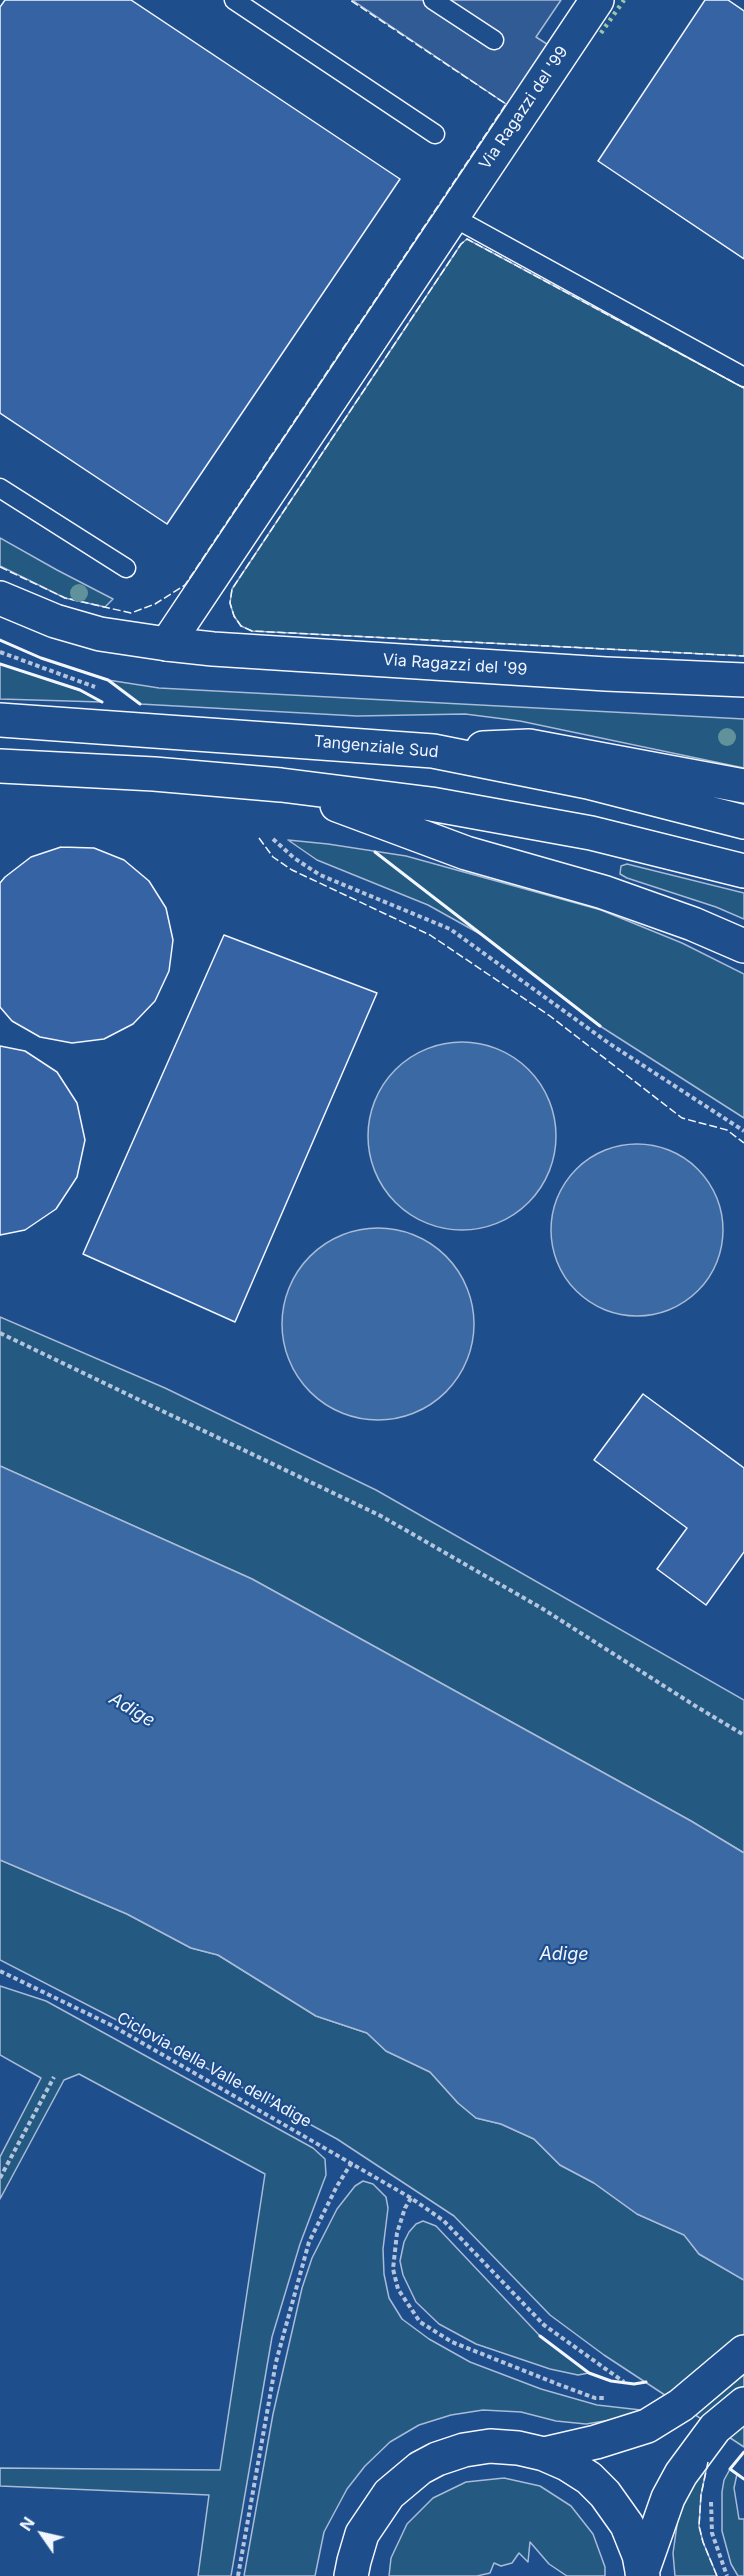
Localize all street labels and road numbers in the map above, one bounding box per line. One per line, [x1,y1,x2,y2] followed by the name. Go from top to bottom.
[476,43,572,173] street label: Via Ragazzi del '99
[382,650,528,680] street label: Via Ragazzi del '99
[313,732,439,762] street label: Tangenziale Sud
[113,2008,315,2132] street label: Ciclovia della Valle dell'Adige

